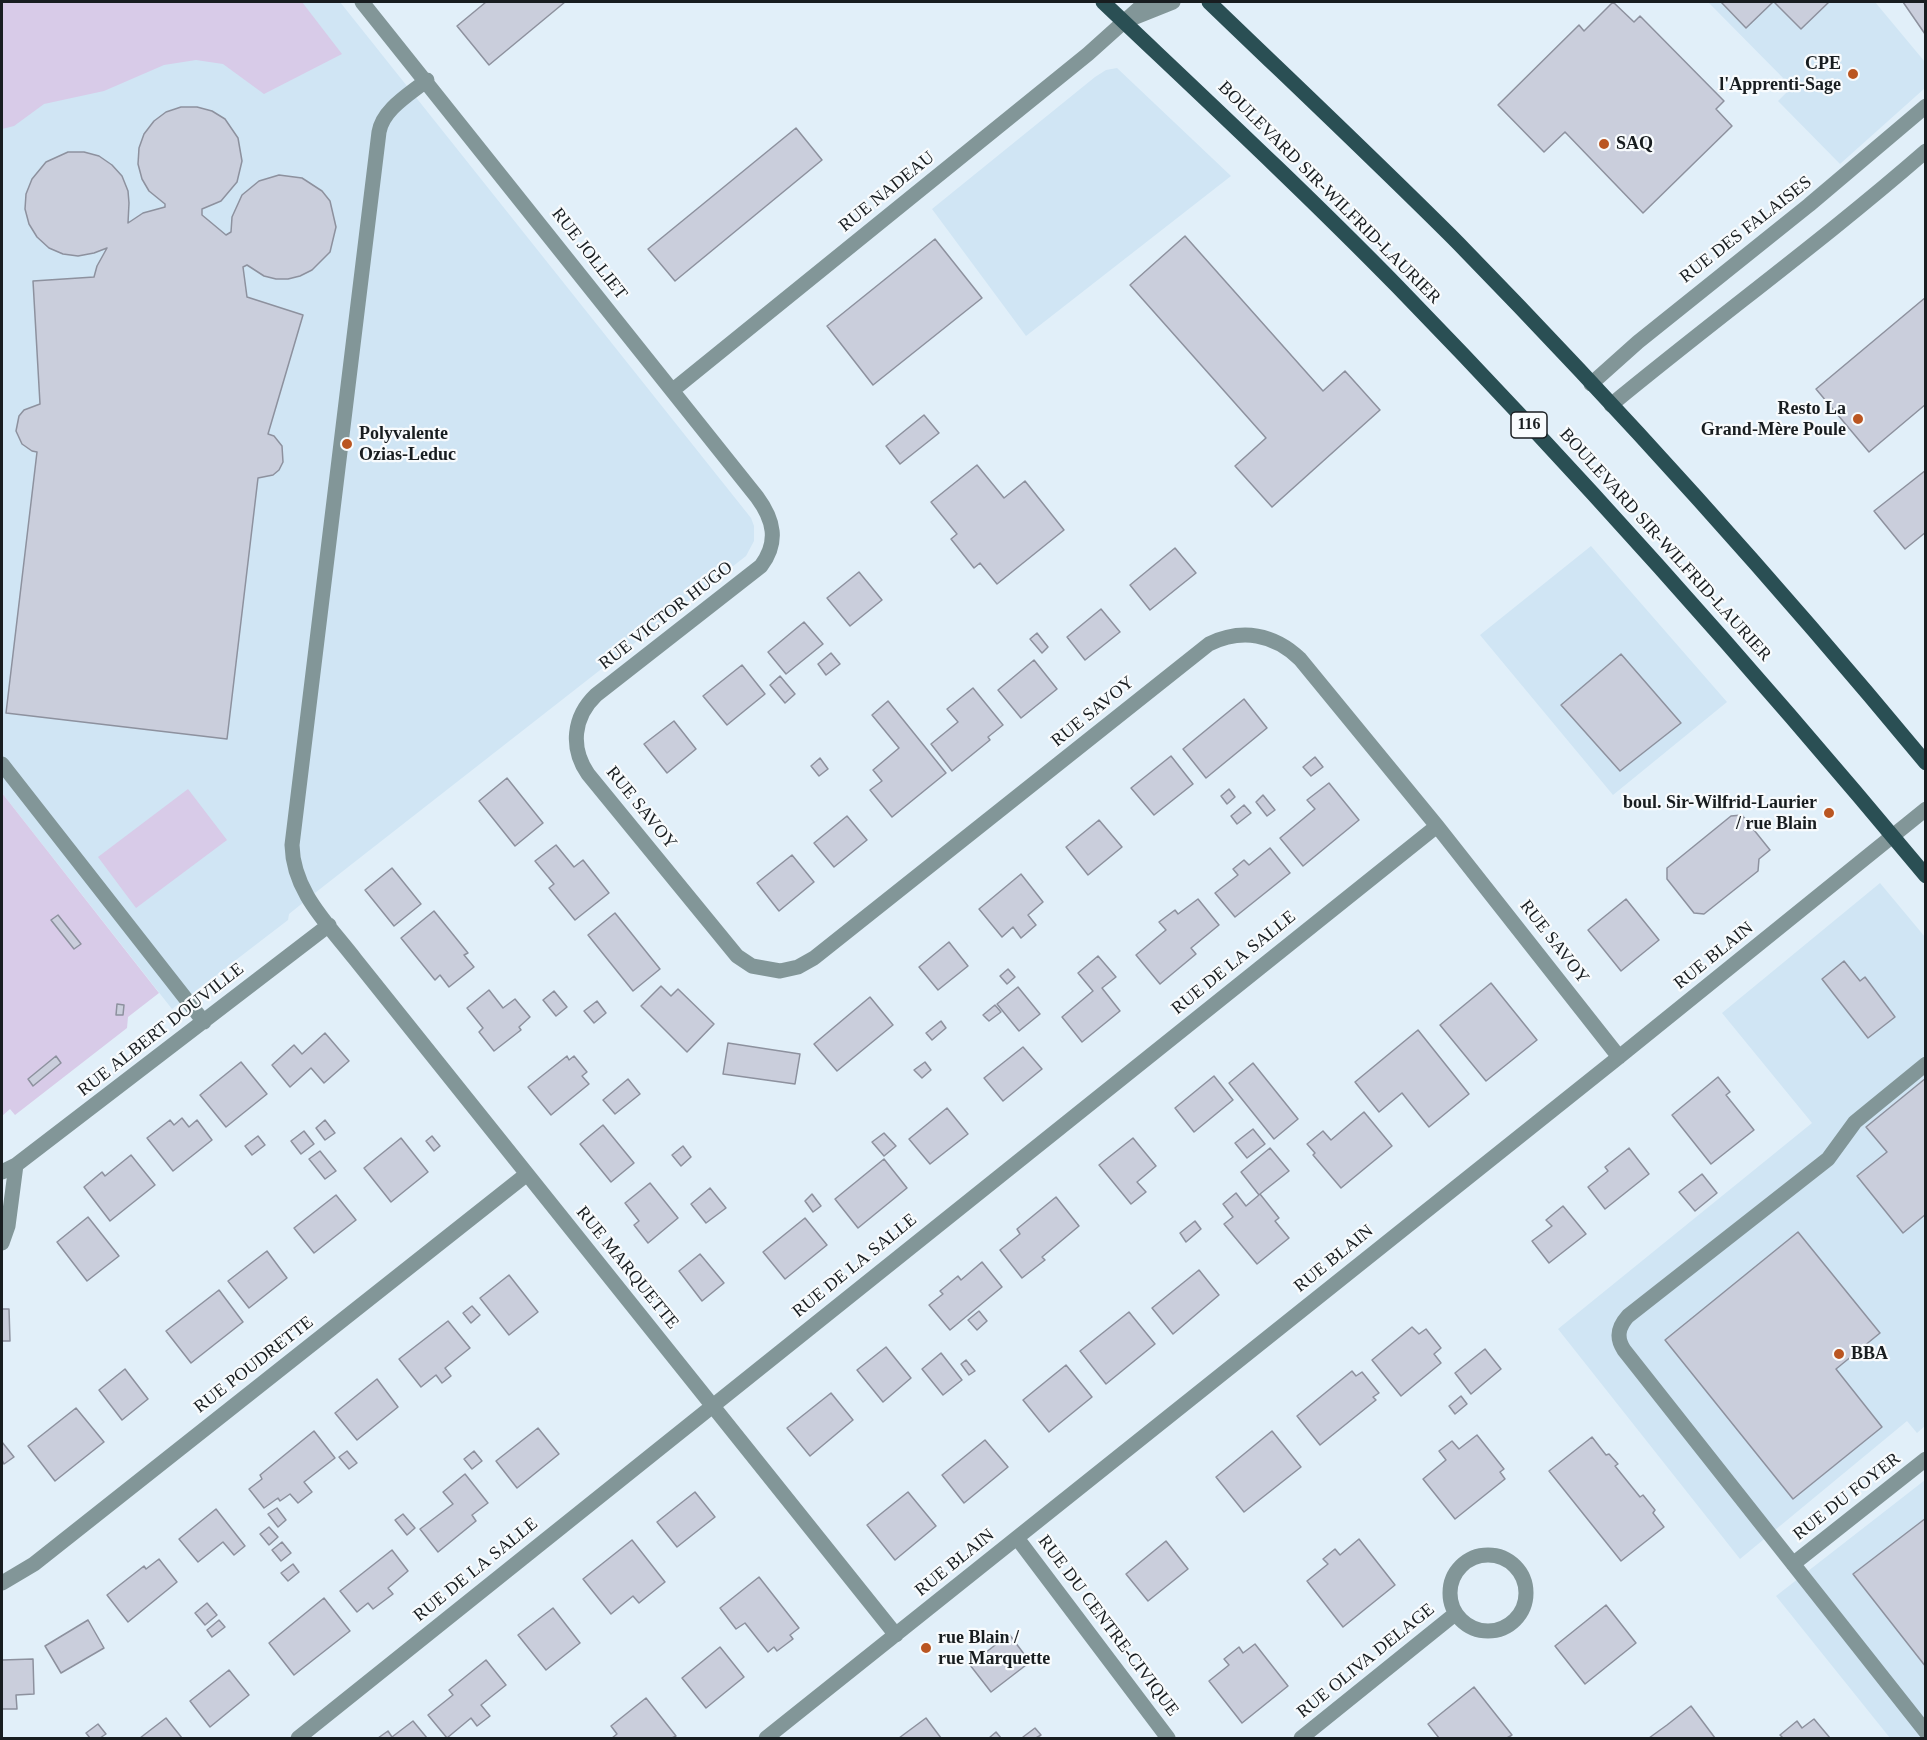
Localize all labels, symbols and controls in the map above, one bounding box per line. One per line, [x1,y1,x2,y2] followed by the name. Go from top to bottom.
[1719,53,1841,96] place label: CPE l'Apprenti-Sage
[1846,67,1860,81] marker: CPE l'Apprenti-Sage
[1213,77,1445,309] street label: BOULEVARD SIR-WILFRID-LAURIER
[1616,133,1653,155] place label: SAQ
[1597,137,1611,151] marker: SAQ
[835,147,939,237] street label: RUE NADEAU
[1676,172,1816,288] street label: RUE DES FALAISES
[546,204,632,304] street label: RUE JOLLIET
[1701,398,1846,440] place label: Resto La Grand-Mère Poule
[1511,412,1547,438] road number: 116
[1851,412,1865,426] marker: Resto La Grand-Mère Poule
[359,423,456,466] place label: Polyvalente Ozias-Leduc
[1555,424,1775,666] street label: BOULEVARD SIR-WILFRID-LAURIER
[340,437,354,451] marker: Polyvalente Ozias-Leduc
[595,557,737,675] street label: RUE VICTOR HUGO
[1047,672,1139,752] street label: RUE SAVOY
[601,762,681,854] street label: RUE SAVOY
[1623,792,1817,834] place label: boul. Sir-Wilfrid-Laurier / rue Blain
[1822,806,1836,820] marker: boul. Sir-Wilfrid-Laurier / rue Blain
[1515,896,1593,988] street label: RUE SAVOY
[1168,906,1300,1020] street label: RUE DE LA SALLE
[1670,918,1758,994] street label: RUE BLAIN
[74,958,248,1102] street label: RUE ALBERT DOUVILLE
[571,1202,683,1334] street label: RUE MARQUETTE
[789,1209,921,1323] street label: RUE DE LA SALLE
[1290,1221,1378,1297] street label: RUE BLAIN
[190,1312,318,1418] street label: RUE POUDRETTE
[1851,1343,1888,1365] place label: BBA
[1832,1347,1846,1361] marker: BBA
[1789,1448,1905,1546] street label: RUE DU FOYER
[410,1513,542,1627] street label: RUE DE LA SALLE
[911,1525,999,1601] street label: RUE BLAIN
[1033,1531,1183,1721] street label: RUE DU CENTRE-CIVIQUE
[1293,1599,1439,1723] street label: RUE OLIVA DELAGE
[938,1627,1050,1670] place label: rue Blain / rue Marquette
[919,1641,933,1655] marker: rue Blain / rue Marquette

